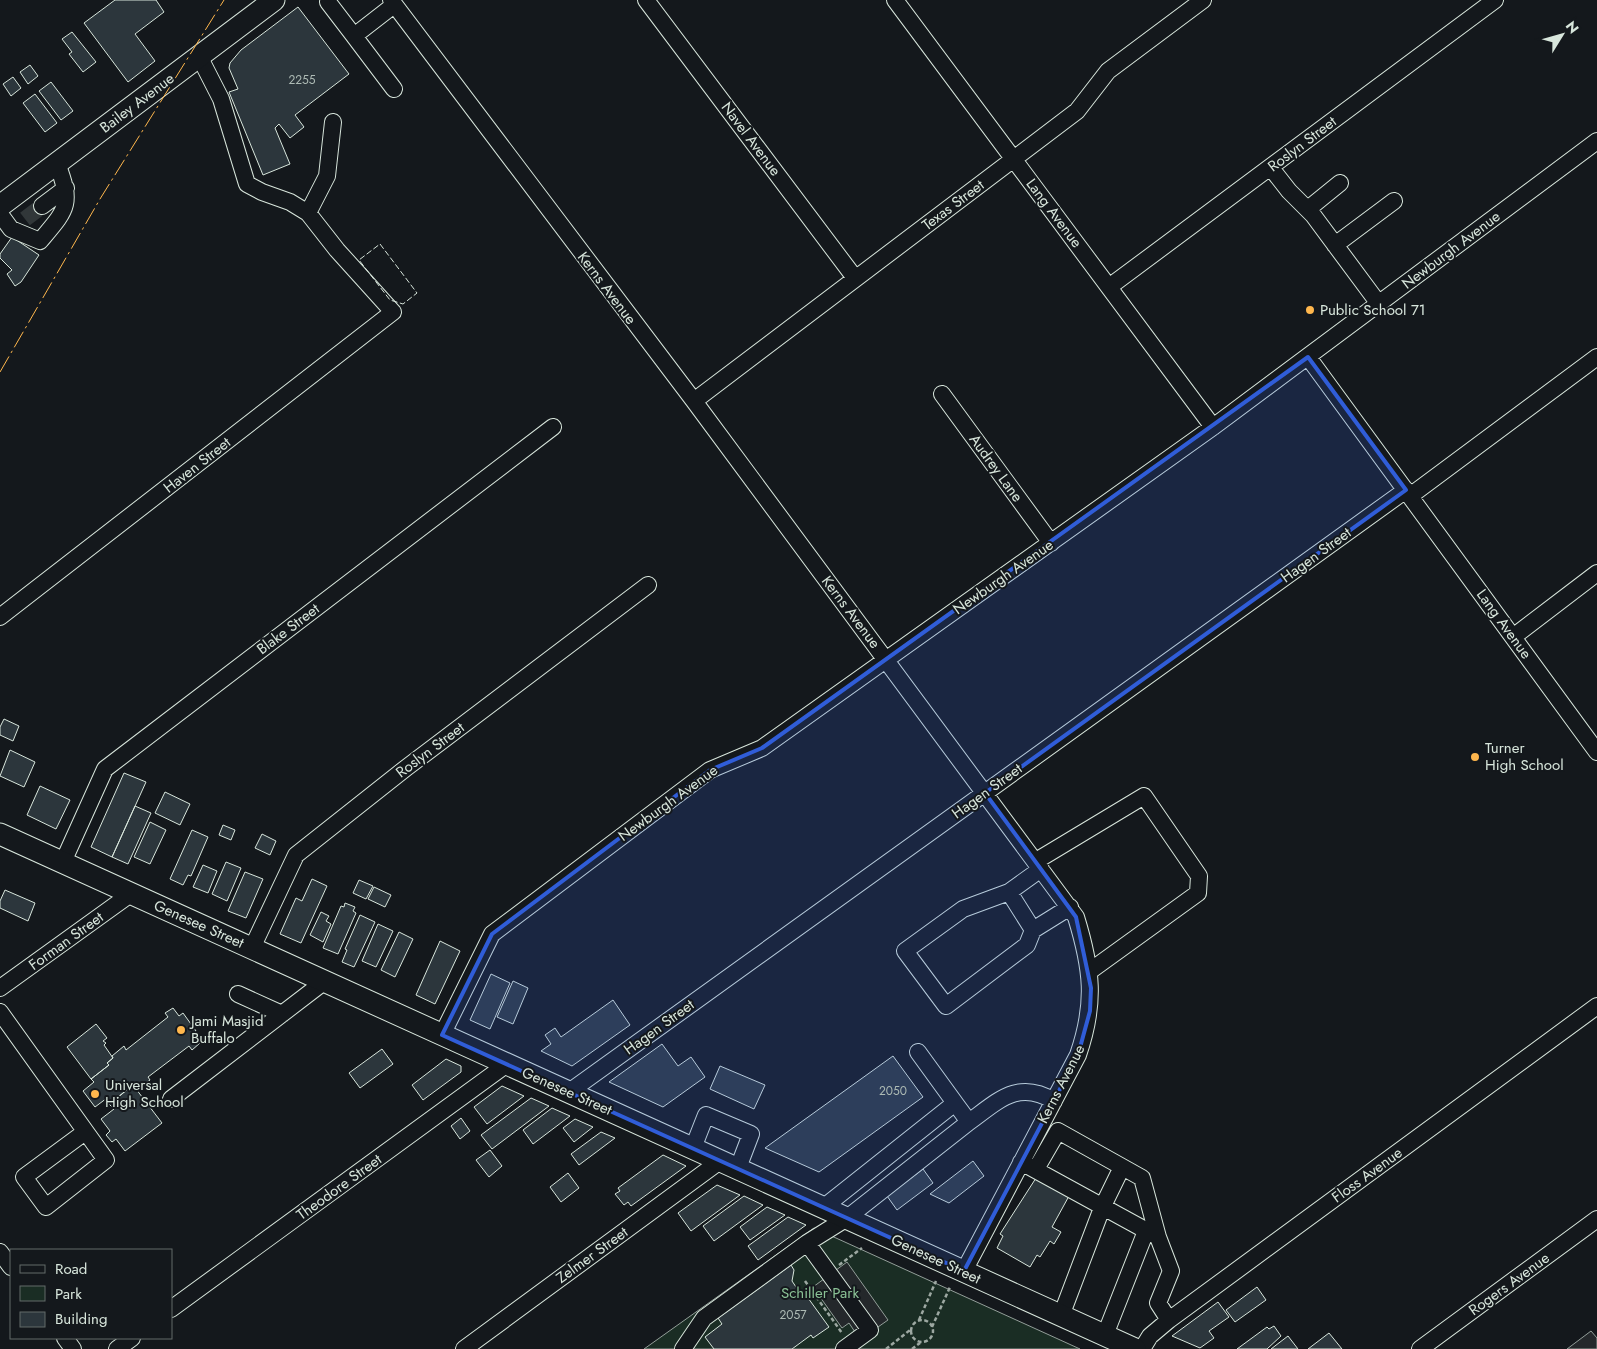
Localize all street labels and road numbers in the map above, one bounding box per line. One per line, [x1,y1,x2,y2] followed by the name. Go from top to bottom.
[95,67,179,138] street label: Bailey Avenue
[716,97,786,181] street label: Navel Avenue
[1263,111,1341,177] street label: Roslyn Street
[917,174,989,236] street label: Texas Street
[1021,174,1088,252] street label: Lang Avenue
[1397,205,1505,294] street label: Newburgh Avenue
[572,247,642,329] street label: Kerns Avenue
[964,430,1028,507] street label: Audrey Lane
[159,431,236,498] street label: Haven Street
[1276,522,1356,588] street label: Hagen Street
[948,534,1058,620] street label: Newburgh Avenue
[816,571,886,653] street label: Kerns Avenue
[1471,585,1537,664] street label: Lang Avenue
[252,598,324,660] street label: Blake Street
[391,717,469,783] street label: Roslyn Street
[947,758,1027,824] street label: Hagen Street
[614,759,723,847] street label: Newburgh Avenue
[150,894,248,954] street label: Genesee Street
[24,906,108,976] street label: Forman Street
[619,994,699,1060] street label: Hagen Street
[1032,1040,1090,1127] street label: Kerns Avenue
[518,1061,616,1121] street label: Genesee Street
[1327,1142,1407,1208] street label: Floss Avenue
[292,1148,386,1225] street label: Theodore Street
[552,1221,633,1289] street label: Zelmer Street
[888,1229,985,1290] street label: Genesee Street
[1464,1247,1554,1321] street label: Rogers Avenue

